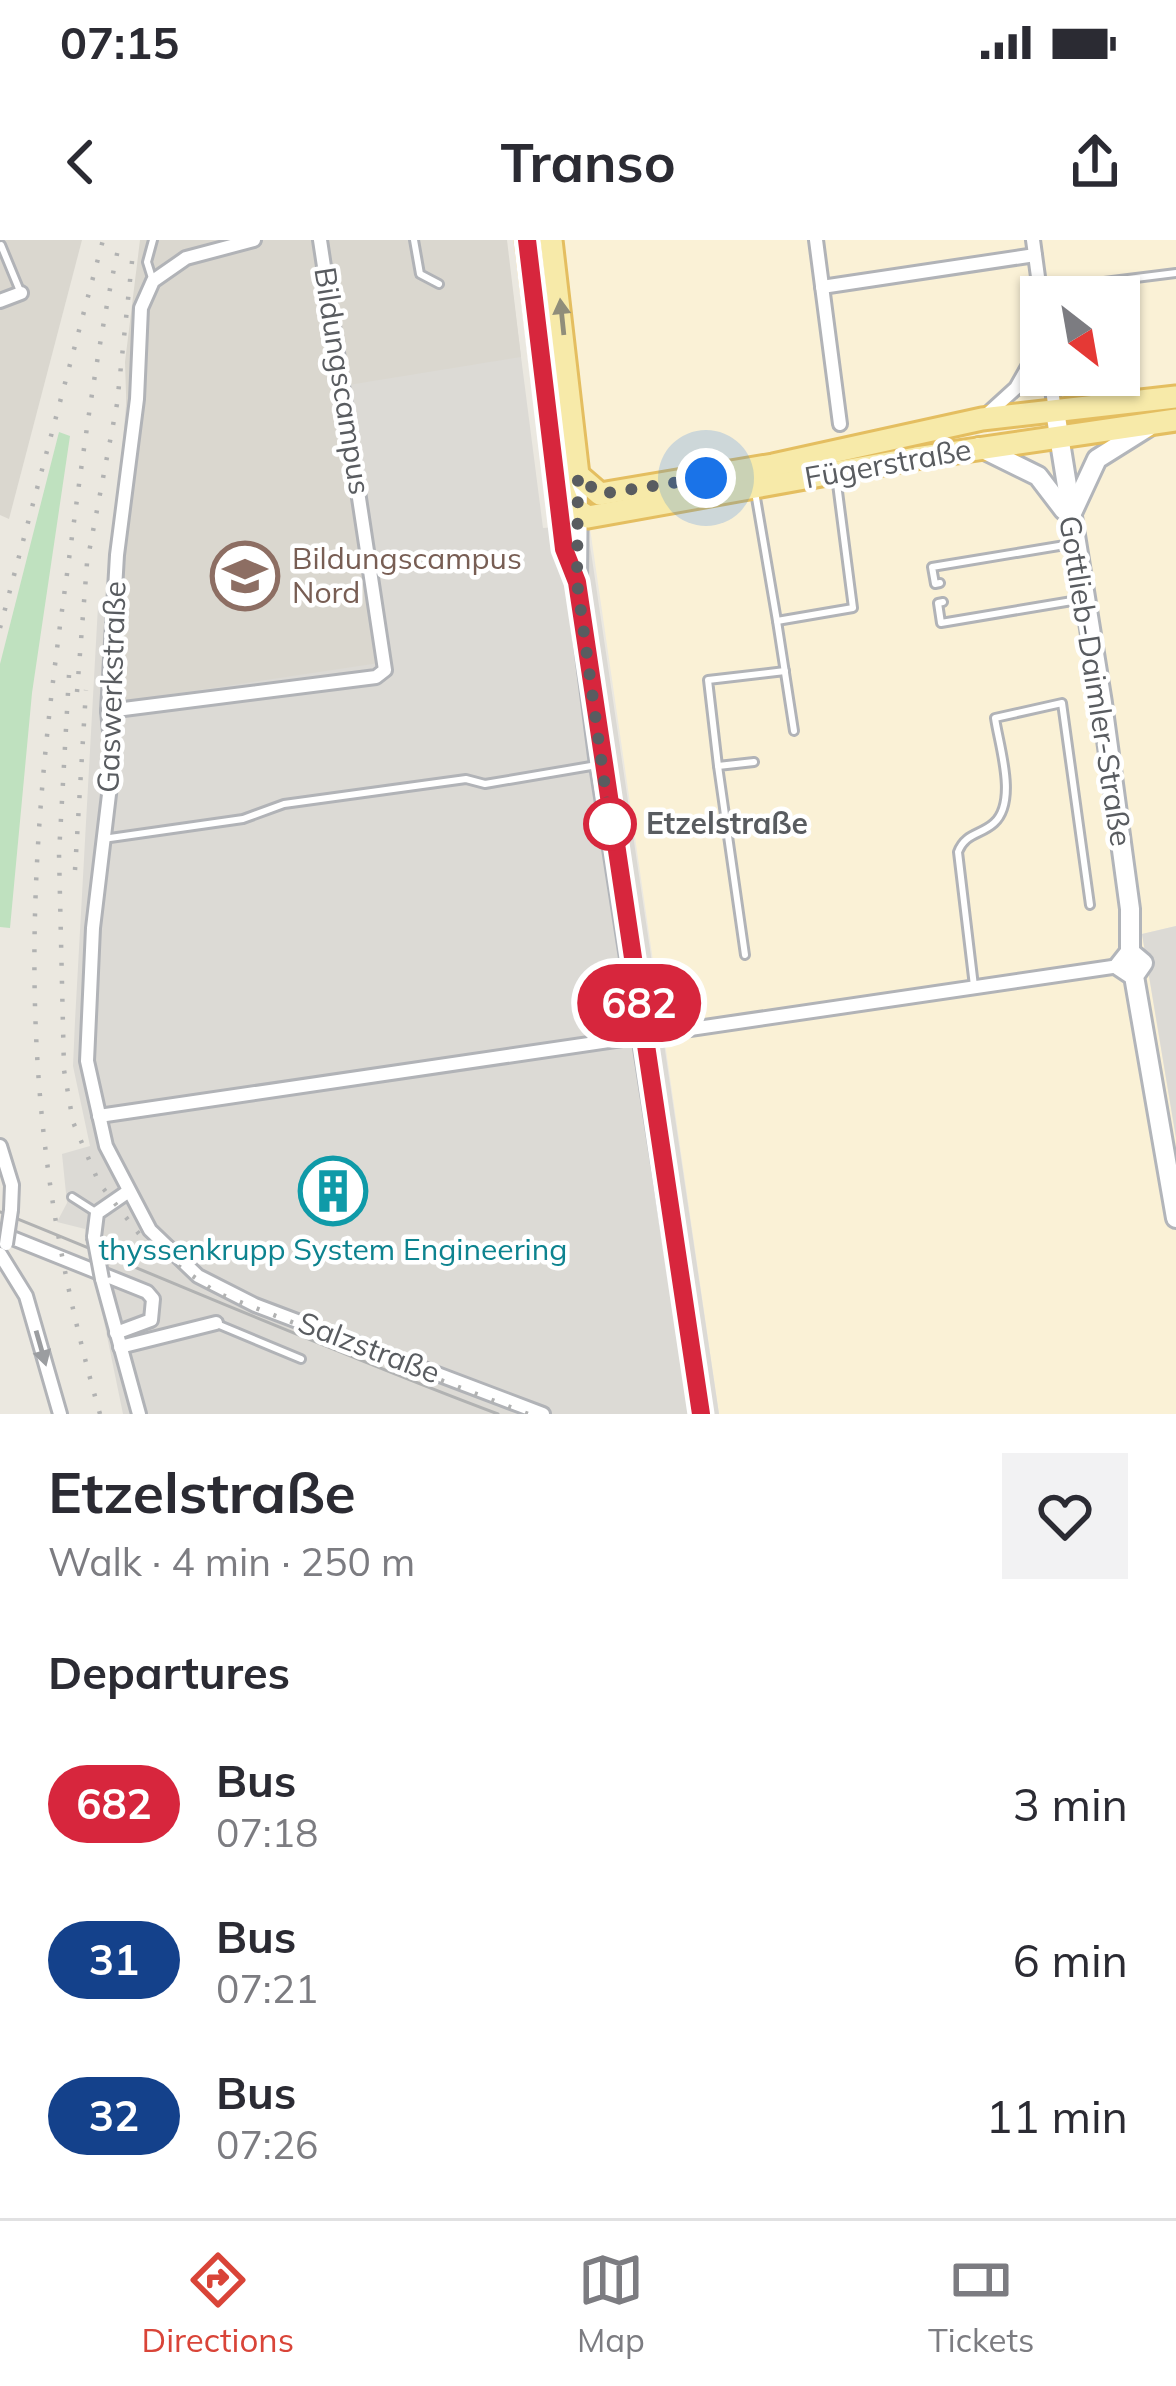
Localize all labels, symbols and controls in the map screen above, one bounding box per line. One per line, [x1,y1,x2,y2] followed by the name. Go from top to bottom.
[60,14,179,70] text: 07:15
[500,128,676,196] text: Transo
[48,129,114,195] icon: back
[1062,129,1128,195] icon: share
[306,264,380,497] street label: Bildungscampus
[1020,276,1140,396] north arrow
[1020,276,1140,396] map controls
[552,298,571,335] one-way arrow
[802,430,974,496] street label: Fügerstraße
[676,448,736,508] your location
[1051,513,1141,849] street label: Gottlieb-Daimler-Straße
[292,539,522,611] place label: Bildungscampus Nord
[210,541,280,611] school or university icon: Bildungscampus Nord
[88,580,134,794] street label: Gaswerkstraße
[585,799,635,849] marker: Etzelstraße
[646,804,808,842] place label: Etzelstraße
[570,964,708,1042] line badge: 682
[601,976,677,1029] text: 682
[298,1156,368,1226] building icon: thyssenkrupp System Engineering
[99,1230,567,1268] place label: thyssenkrupp System Engineering
[293,1303,446,1391] street label: Salzstraße
[33,1330,51,1367] one-way arrow
[1002,1453,1128,1579] button: heart
[48,1456,356,1527] text: Etzelstraße
[48,1537,415,1586] text: Walk · 4 min · 250 m
[48,1644,290,1700] text: Departures
[216,1752,296,1808] text: Bus
[1013,1776,1128,1832] text: 3 min
[76,1777,152,1830] text: 682
[216,1808,319,1857] text: 07:18
[216,1908,296,1964] text: Bus
[1013,1932,1128,1988] text: 6 min
[89,1933,139,1986] text: 31
[216,1964,319,2013] text: 07:21
[216,2064,296,2120] text: Bus
[986,2088,1128,2144] text: 11 min
[89,2089,139,2142] text: 32
[216,2120,319,2169] text: 07:26
[141,2247,294,2360] tab: Directions
[577,2247,645,2360] tab: Map
[928,2247,1034,2360] tab: Tickets

